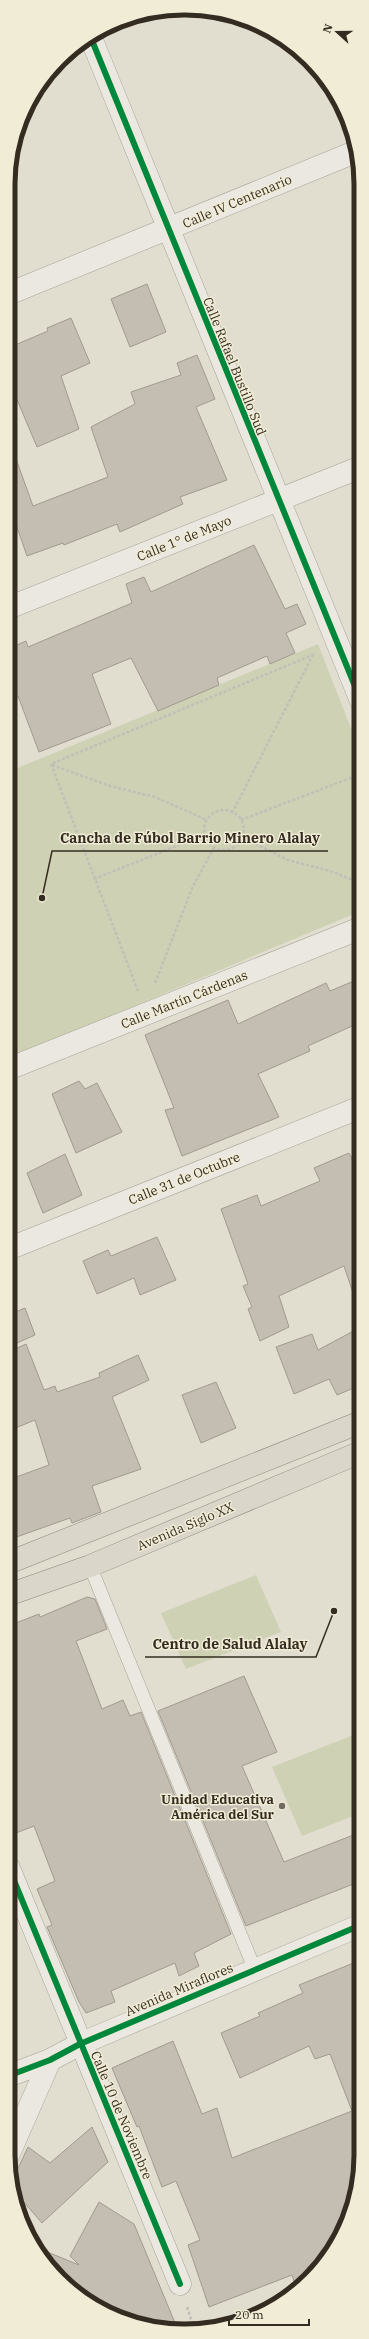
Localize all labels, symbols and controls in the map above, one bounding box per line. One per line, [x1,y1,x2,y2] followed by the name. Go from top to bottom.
[317,12,357,52] north arrow
[320,22,336,35] text: N
[180,171,294,232] street label: Calle IV Centenario
[199,295,270,438] street label: Calle Rafael Bustillo Sud
[134,512,234,565] street label: Calle 1° de Mayo
[52,825,328,851] callout: Cancha de Fúbol Barrio Minero Alalay
[60,829,320,847] text: Cancha de Fúbol Barrio Minero Alalay
[118,966,250,1033] street label: Calle Martín Cárdenas
[126,1148,242,1209] street label: Calle 31 de Octubre
[134,1498,236,1554] street label: Avenida Siglo XX
[145,1631,316,1657] callout: Centro de Salud Alalay
[152,1635,308,1653] text: Centro de Salud Alalay
[161,1791,275,1823] place label: Unidad Educativa América del Sur
[277,1801,287,1811] marker: Unidad Educativa América del Sur
[123,1959,236,2020] street label: Avenida Miraflores
[87,2048,156,2182] street label: Calle 10 de Noviembre
[229,2301,309,2327] scale bar
[235,2307,264,2322] text: 20 m

